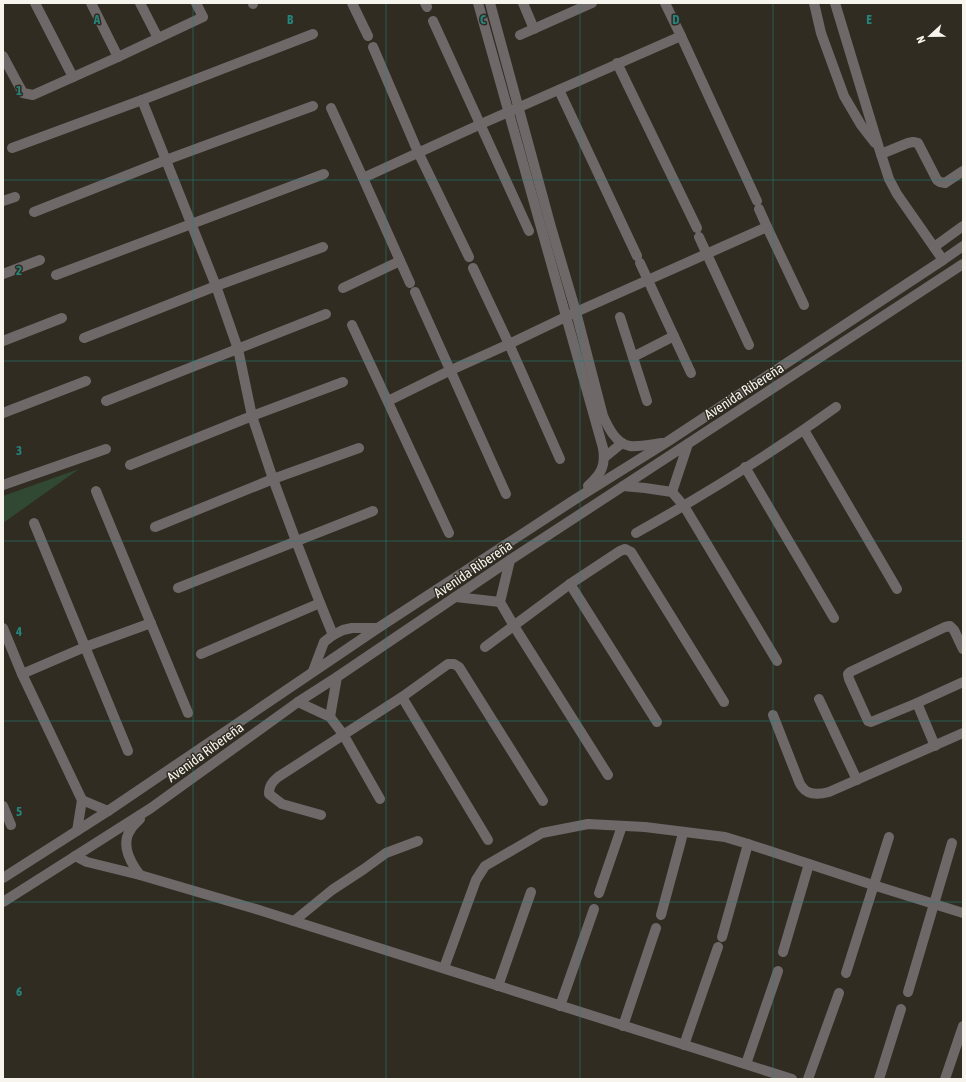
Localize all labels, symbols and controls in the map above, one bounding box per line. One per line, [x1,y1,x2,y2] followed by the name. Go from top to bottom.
[93,12,101,27] text: A
[287,12,294,27] text: B
[480,12,486,27] text: C
[672,12,680,27] text: D
[866,12,872,27] text: E
[910,16,950,56] north arrow
[914,34,928,45] text: N
[16,83,22,98] text: 1
[16,263,22,278] text: 2
[702,360,786,422] street label: Avenida Ribereña
[16,443,22,458] text: 3
[431,537,515,601] street label: Avenida Ribereña
[15,624,22,639] text: 4
[164,719,246,785] street label: Avenida Ribereña
[16,804,22,819] text: 5
[16,984,22,999] text: 6

